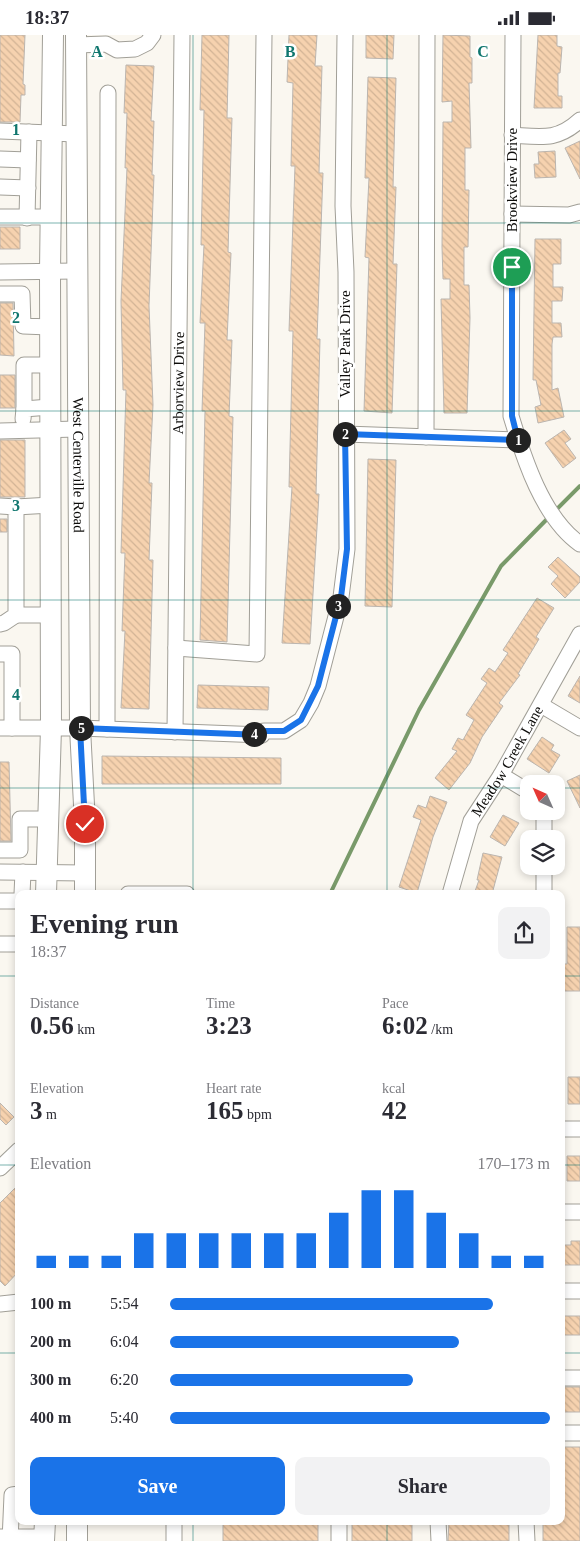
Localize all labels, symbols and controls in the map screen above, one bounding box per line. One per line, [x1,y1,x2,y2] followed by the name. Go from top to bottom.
[25,7,69,28] text: 18:37
[91,43,103,60] text: A
[285,43,296,60] text: B
[477,43,489,60] text: C
[12,121,20,138] text: 1
[504,127,520,232] street label: Brookview Drive
[491,246,533,288] pin
[498,253,526,281] icon: arrive
[337,290,353,398] street label: Valley Park Drive
[12,309,20,326] text: 2
[170,331,187,435] street label: Arborview Drive
[70,397,87,533] street label: West Centerville Road
[332,421,358,447] pin: 2
[342,427,349,442] text: 2
[506,427,530,453] pin: 1
[515,433,522,448] text: 1
[12,497,20,514] text: 3
[326,593,350,619] pin: 3
[335,599,342,614] text: 3
[12,686,20,703] text: 4
[468,703,546,819] street label: Meadow Creek Lane
[68,715,94,741] pin: 5
[78,721,85,736] text: 5
[242,721,266,747] pin: 4
[251,727,258,742] text: 4
[520,775,565,820] north arrow
[520,775,565,875] map controls
[64,803,106,845] pin
[71,810,99,838] icon: check
[520,830,565,875] button: layers
[498,907,550,959] button: share
[30,908,179,939] text: Evening run
[30,943,66,960] text: 18:37
[30,996,79,1011] text: Distance
[206,996,235,1011] text: Time
[382,996,408,1011] text: Pace
[30,1012,74,1039] text: 0.56
[206,1012,252,1039] text: 3:23
[382,1012,428,1039] text: 6:02
[74,1022,95,1037] text: km
[428,1022,453,1037] text: /km
[30,1081,84,1096] text: Elevation
[206,1081,262,1096] text: Heart rate
[382,1081,405,1096] text: kcal
[30,1097,43,1124] text: 3
[206,1097,244,1124] text: 165
[382,1097,407,1124] text: 42
[43,1107,57,1122] text: m
[244,1107,272,1122] text: bpm
[30,1155,91,1172] text: Elevation
[478,1155,550,1172] text: 170–173 m
[30,1295,71,1312] text: 100 m
[110,1295,138,1312] text: 5:54
[30,1333,71,1350] text: 200 m
[110,1333,138,1350] text: 6:04
[30,1371,71,1388] text: 300 m
[110,1371,138,1388] text: 6:20
[30,1409,71,1426] text: 400 m
[110,1409,138,1426] text: 5:40
[30,1457,285,1515] button: Save
[295,1457,550,1515] button: Share

